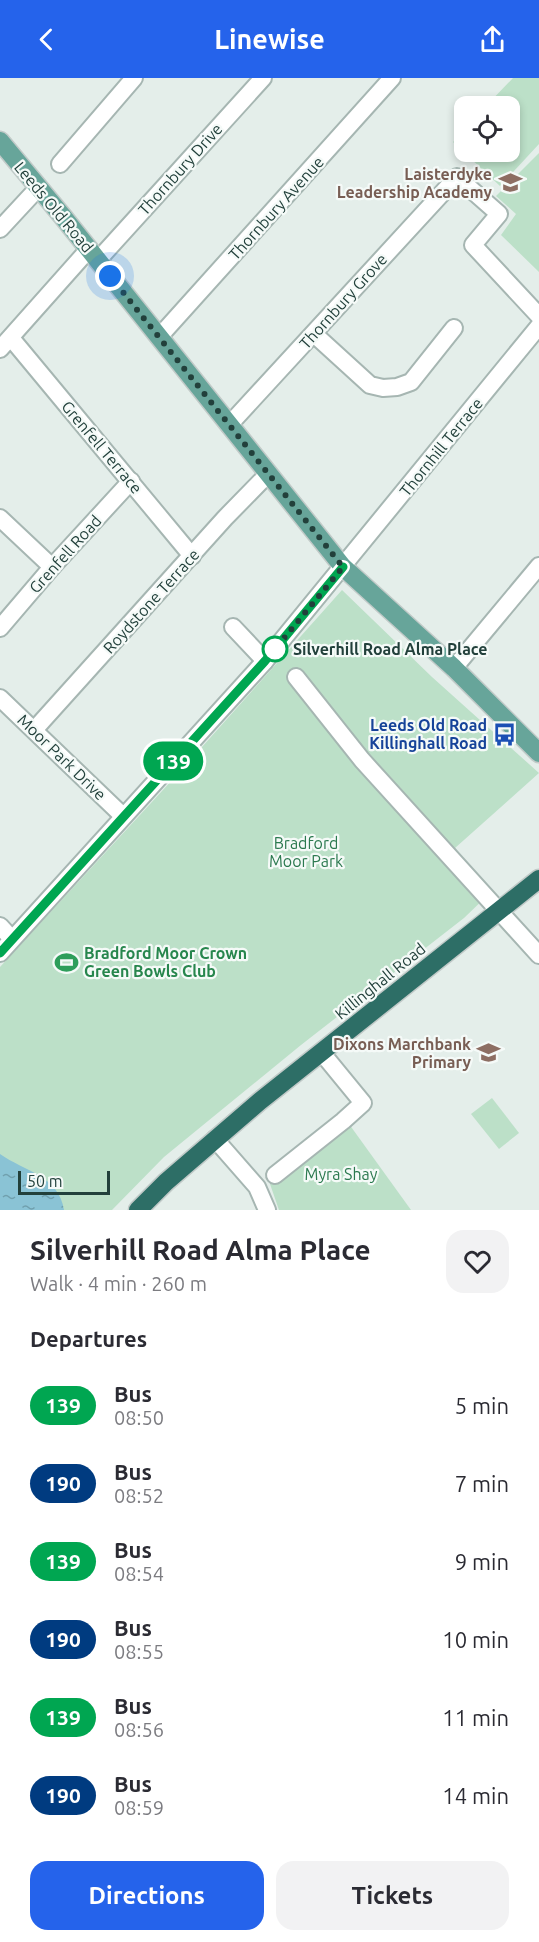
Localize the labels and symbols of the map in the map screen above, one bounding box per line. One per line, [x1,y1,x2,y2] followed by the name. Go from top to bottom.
[134,120,226,218] street label: Thornbury Drive
[225,153,327,263] street label: Thornbury Avenue
[11,158,97,256] street label: Leeds Old Road
[337,165,493,201] place label: Laisterdyke Leadership Academy
[497,170,523,196] school or university icon: Laisterdyke Leadership Academy
[296,250,390,352] street label: Thornbury Grove
[95,261,125,291] your location
[396,394,486,500] street label: Thornhill Terrace
[58,397,146,497] street label: Grenfell Terrace
[25,511,105,597] street label: Grenfell Road
[99,545,203,657] street label: Roydstone Terrace
[262,636,288,662] marker: Silverhill Road Alma Place
[293,640,488,658] place label: Silverhill Road Alma Place
[14,710,110,804] street label: Moor Park Drive
[369,716,487,752] place label: Leeds Old Road Killinghall Road
[492,721,518,747] bus stop icon: Leeds Old Road Killinghall Road
[138,742,207,780] line badge: 139
[269,834,343,870] park label: Bradford Moor Park
[331,939,429,1023] street label: Killinghall Road
[84,944,247,980] place label: Bradford Moor Crown Green Bowls Club
[53,949,79,975] sports icon: Bradford Moor Crown Green Bowls Club
[333,1035,471,1071] place label: Dixons Marchbank Primary
[476,1040,502,1066] school or university icon: Dixons Marchbank Primary
[305,1165,378,1183] park label: Myra Shay
[18,1168,110,1196] scale bar

